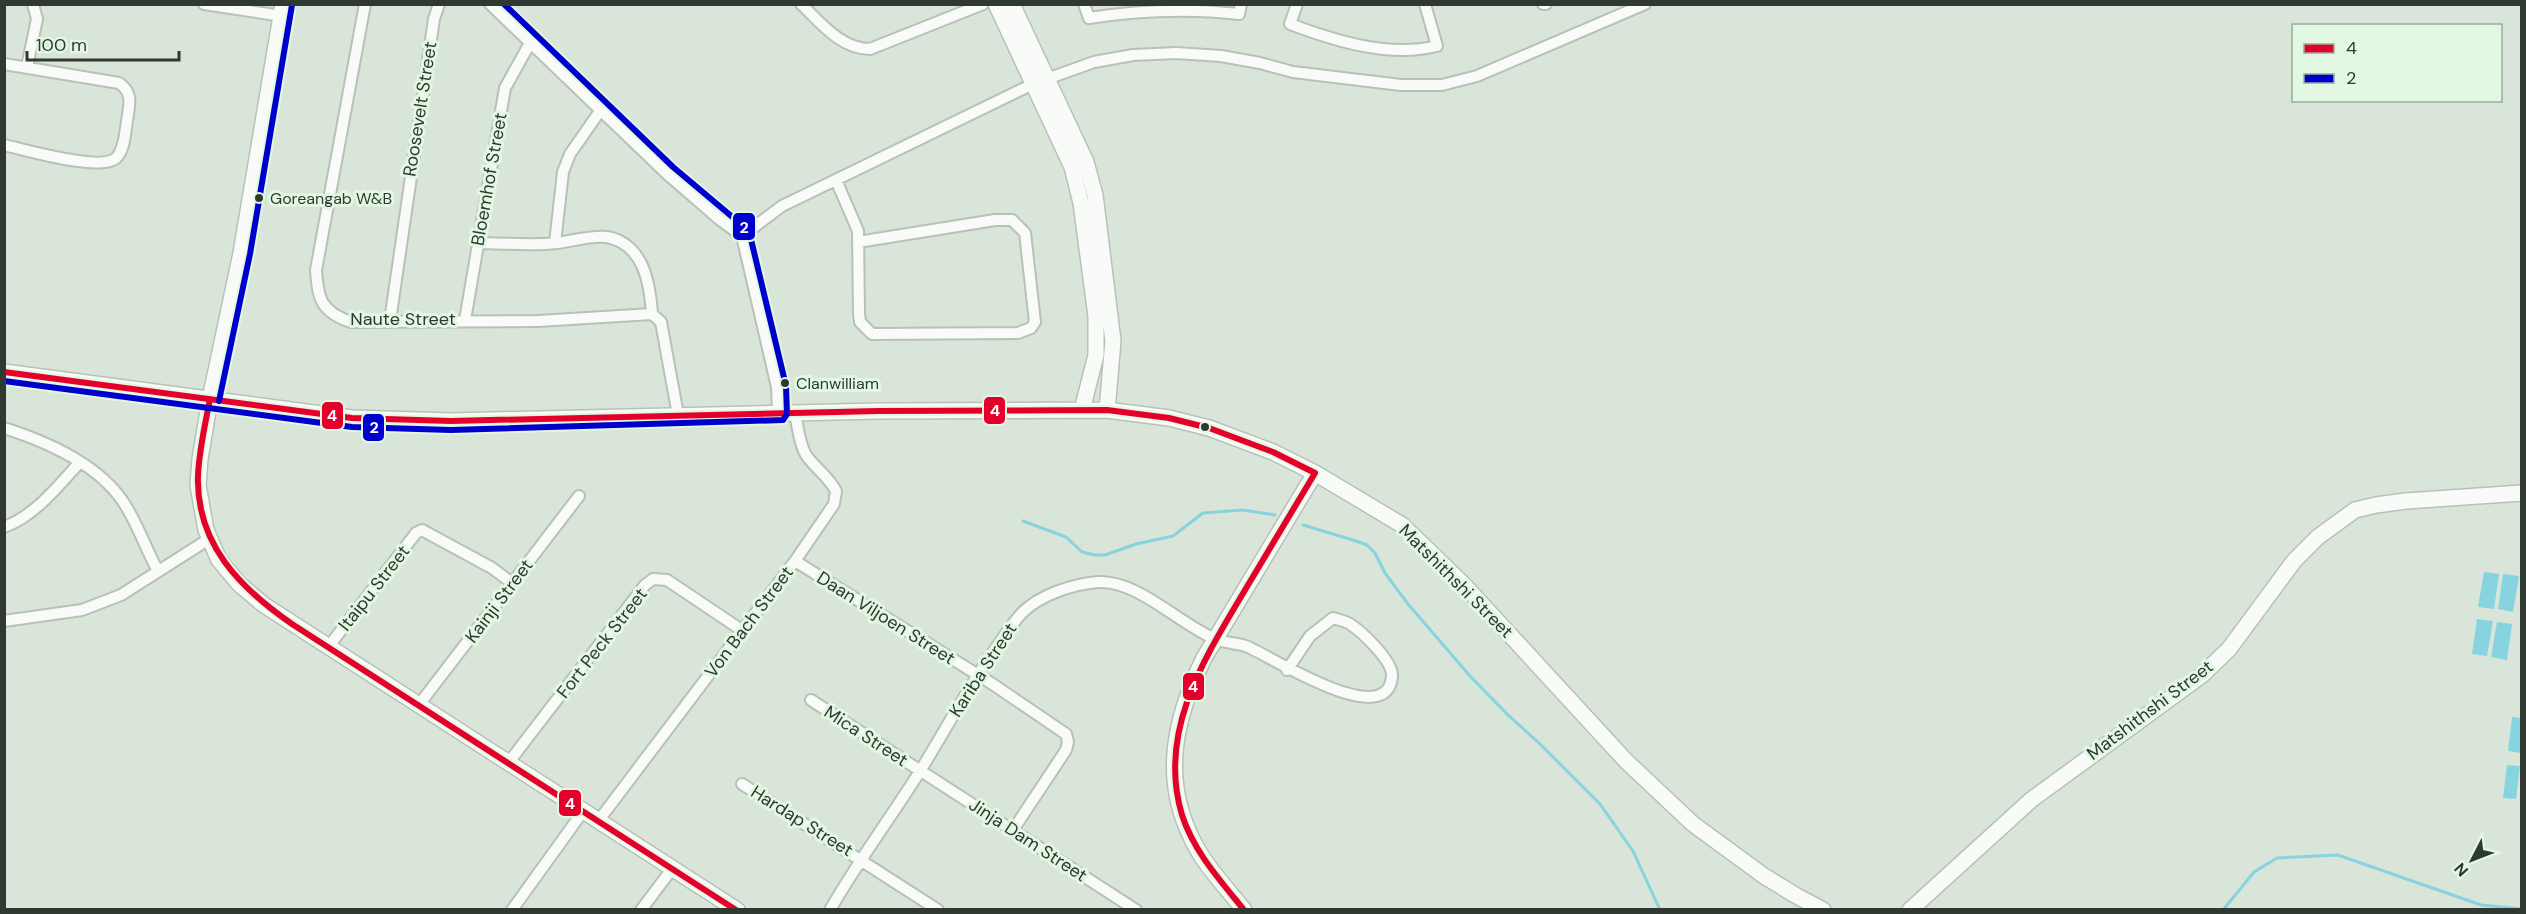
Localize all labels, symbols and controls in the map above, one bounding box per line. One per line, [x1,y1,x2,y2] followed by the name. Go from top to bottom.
[27,24,178,62] scale bar
[2292,24,2502,102] legend
[36,33,87,57] text: 100 m
[2346,36,2357,60] text: 4
[397,40,443,178] street label: Roosevelt Street
[2346,66,2356,90] text: 2
[465,111,513,247] street label: Bloemhof Street
[270,188,392,209] place label: Goreangab W&B
[253,192,265,204] marker: Goreangab W&B
[732,212,756,241] line badge: 2
[739,217,749,238] text: 2
[350,307,456,331] street label: Naute Street
[796,373,879,394] place label: Clanwilliam
[779,377,791,389] marker: Clanwilliam
[983,396,1006,425] line badge: 4
[990,400,1000,421] text: 4
[321,401,344,430] line badge: 4
[327,405,337,426] text: 4
[362,413,385,442] line badge: 2
[369,417,379,438] text: 2
[1199,421,1211,433] unlabelled marker
[1394,519,1518,643] street label: Matshithshi Street
[333,540,415,636] street label: Itaipu Street
[460,554,538,648] street label: Kainji Street
[699,561,799,683] street label: Von Bach Street
[812,566,960,670] street label: Daan Viljoen Street
[551,583,653,703] street label: Fort Peck Street
[944,618,1022,722] street label: Kariba Street
[2082,655,2218,765] street label: Matshithshi Street
[1182,672,1205,701] line badge: 4
[1188,676,1198,697] text: 4
[819,700,913,772] street label: Mica Street
[746,780,858,862] street label: Hardap Street
[558,789,582,817] line badge: 4
[565,793,575,814] text: 4
[964,793,1092,887] street label: Jinja Dam Street
[2442,830,2502,890] north arrow
[2450,858,2473,881] text: N

